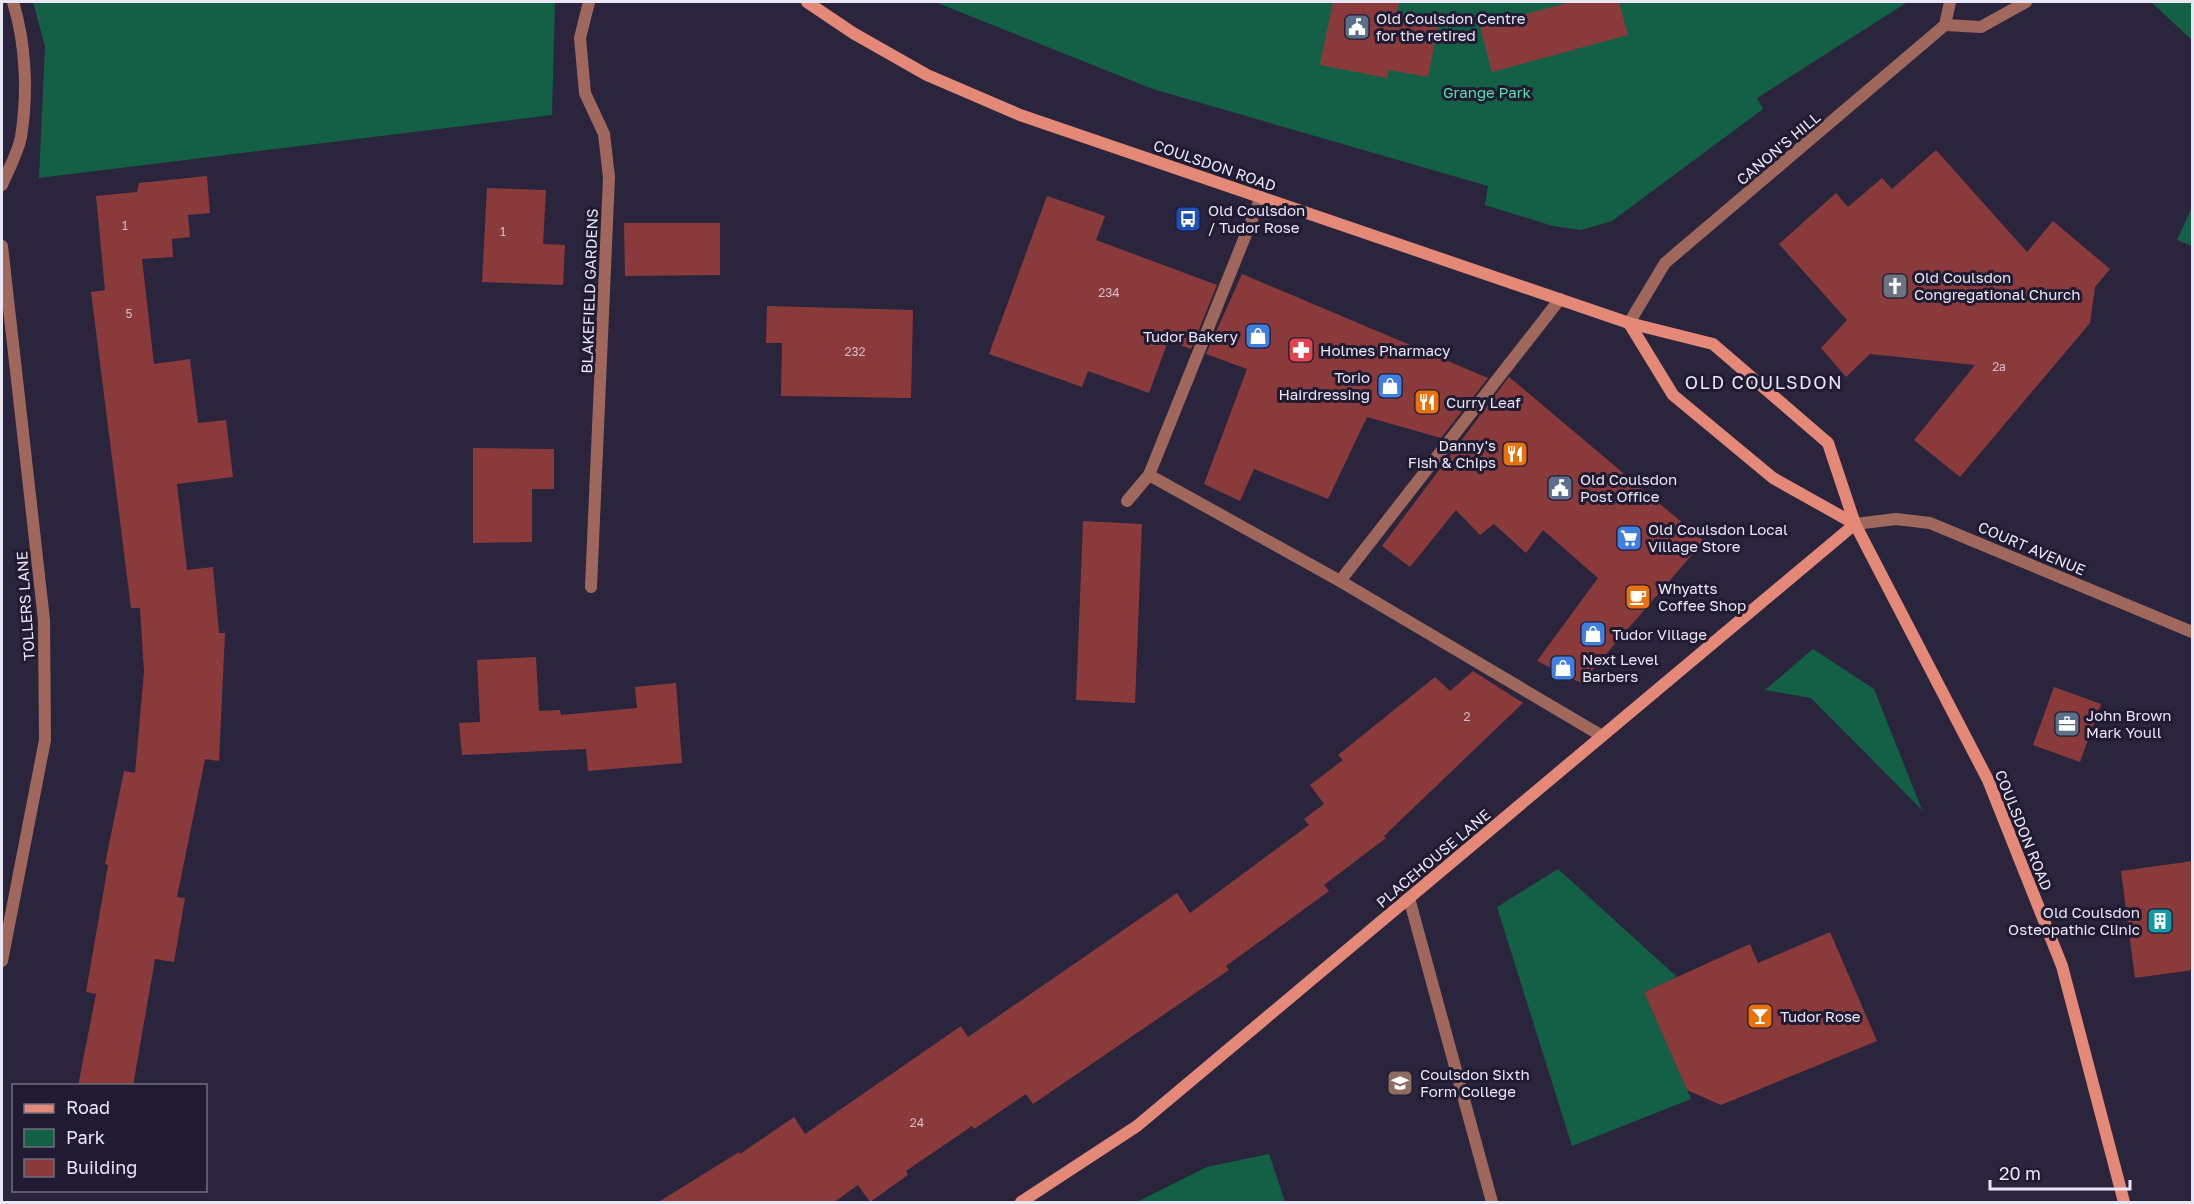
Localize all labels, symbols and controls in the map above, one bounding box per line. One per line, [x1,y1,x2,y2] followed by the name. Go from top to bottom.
[1376,9,1526,44] place label: Old Coulsdon Centre for the retired
[1342,12,1372,42] public building icon: Old Coulsdon Centre for the retired
[1443,83,1532,101] park label: Grange Park
[1732,107,1824,188] street label: CANON'S HILL
[1151,136,1279,194] street label: COULSDON ROAD
[1208,201,1305,236] place label: Old Coulsdon / Tudor Rose
[1173,204,1203,234] bus stop icon: Old Coulsdon / Tudor Rose
[577,208,601,374] street label: BLAKEFIELD GARDENS
[122,218,128,233] house number: 1
[500,224,506,239] house number: 1
[1914,268,2080,303] place label: Old Coulsdon Congregational Church
[1880,271,1910,301] church icon: Old Coulsdon Congregational Church
[1098,285,1120,300] house number: 234
[126,306,133,321] house number: 5
[1243,321,1273,351] shop icon: Tudor Bakery
[1143,327,1239,345] place label: Tudor Bakery
[1286,335,1316,365] pharmacy icon: Holmes Pharmacy
[1320,341,1451,359] place label: Holmes Pharmacy
[845,344,866,359] house number: 232
[1992,359,2006,374] house number: 2a
[1278,368,1370,403] place label: Torio Hairdressing
[1375,371,1405,401] shop icon: Torio Hairdressing
[1685,371,1843,393] district label: OLD COULSDON
[1412,387,1442,417] restaurant icon: Curry Leaf
[1446,393,1521,411] place label: Curry Leaf
[1408,436,1496,471] place label: Danny's Fish & Chips
[1500,439,1530,469] restaurant icon: Danny's Fish & Chips
[1580,470,1677,505] place label: Old Coulsdon Post Office
[1545,473,1575,503] public building icon: Old Coulsdon Post Office
[1976,517,2088,579] street label: COURT AVENUE
[1648,520,1788,555] place label: Old Coulsdon Local Village Store
[1614,523,1644,553] supermarket icon: Old Coulsdon Local Village Store
[12,551,38,661] street label: TOLLERS LANE
[1658,579,1746,614] place label: Whyatts Coffee Shop
[1623,582,1653,612] cafe icon: Whyatts Coffee Shop
[1578,619,1608,649] shop icon: Tudor Village
[1612,625,1707,643] place label: Tudor Village
[1582,650,1659,685] place label: Next Level Barbers
[1548,653,1578,683] shop icon: Next Level Barbers
[2086,706,2172,741] place label: John Brown Mark Youll
[1464,709,1471,724] house number: 2
[2052,709,2082,739] office icon: John Brown Mark Youll
[1992,767,2056,893] street label: COULSDON ROAD
[1372,805,1494,911] street label: PLACEHOUSE LANE
[2008,903,2140,938] place label: Old Coulsdon Osteopathic Clinic
[2145,906,2175,936] building icon: Old Coulsdon Osteopathic Clinic
[1745,1001,1775,1031] bar icon: Tudor Rose
[1780,1007,1861,1025] place label: Tudor Rose
[1420,1065,1530,1100] place label: Coulsdon Sixth Form College
[1385,1068,1415,1098] school or university icon: Coulsdon Sixth Form College
[12,1084,207,1192] legend
[66,1096,110,1118] text: Road
[910,1115,924,1130] house number: 24
[66,1126,105,1148] text: Park
[1990,1153,2130,1191] scale bar
[66,1156,137,1178] text: Building
[1999,1162,2041,1184] text: 20 m

